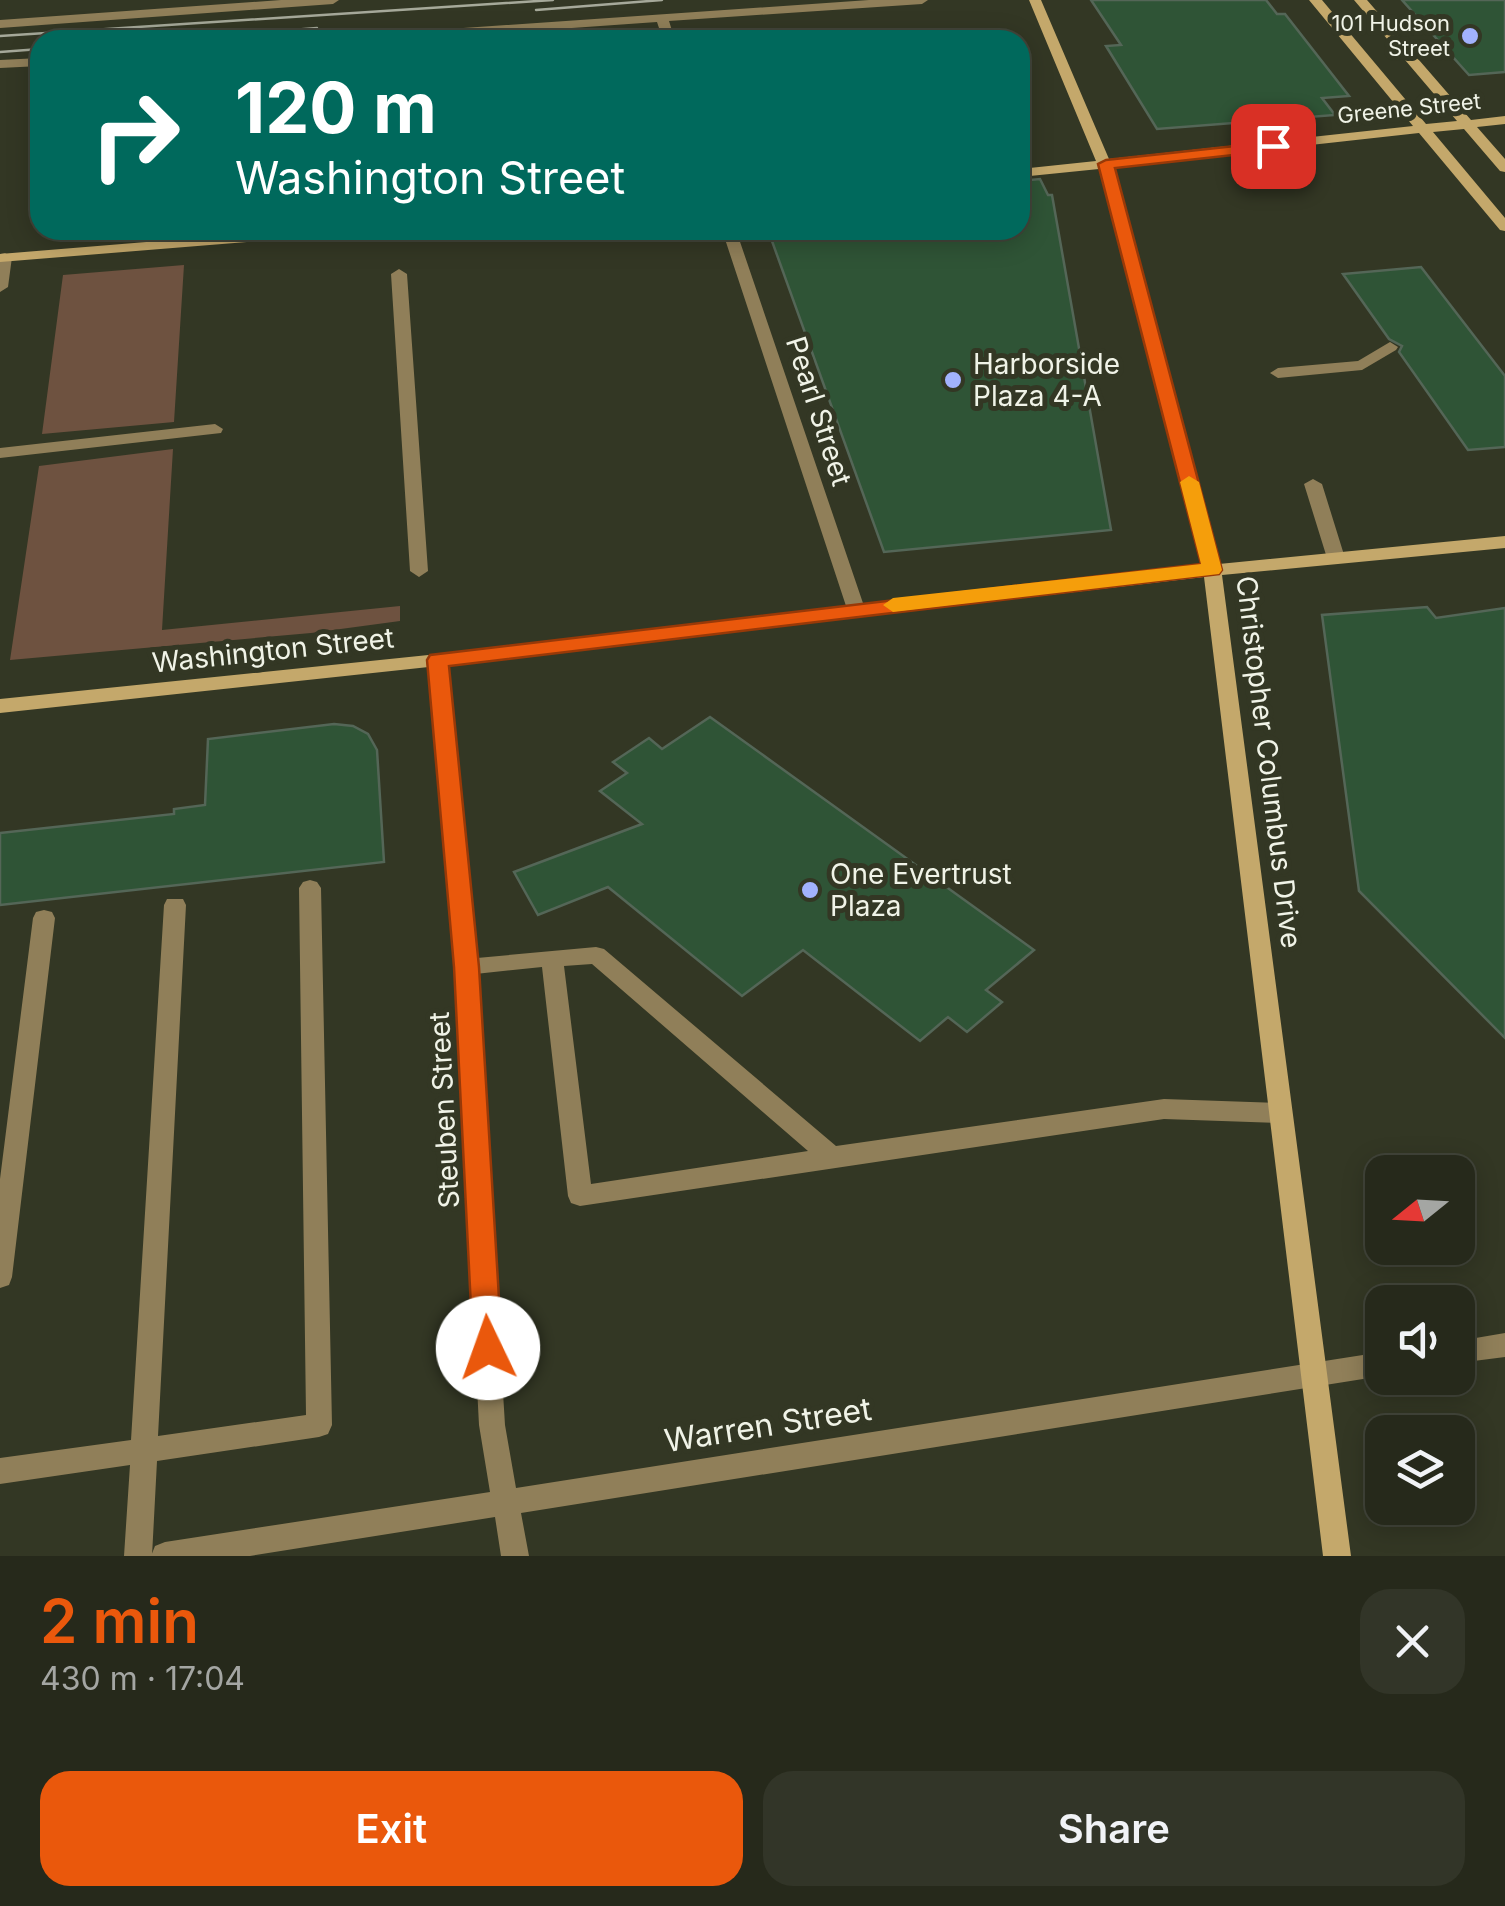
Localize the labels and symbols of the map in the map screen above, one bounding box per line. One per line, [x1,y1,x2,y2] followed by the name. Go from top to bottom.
[1331,10,1450,61] place label: 101 Hudson Street
[1459,25,1481,47] marker: 101 Hudson Street
[1336,88,1482,128] street label: Greene Street
[1231,104,1316,189] pin
[779,332,859,490] street label: Pearl Street
[973,347,1120,413] place label: Harborside Plaza 4-A
[942,369,964,391] marker: Harborside Plaza 4-A
[1229,574,1309,950] street label: Christopher Columbus Drive
[150,620,396,680] street label: Washington Street
[830,857,1012,923] place label: One Evertrust Plaza
[799,879,821,901] marker: One Evertrust Plaza
[422,1011,466,1209] street label: Steuben Street
[1365,1155,1475,1265] north arrow
[436,1296,540,1400] position arrow
[662,1389,874,1460] street label: Warren Street

